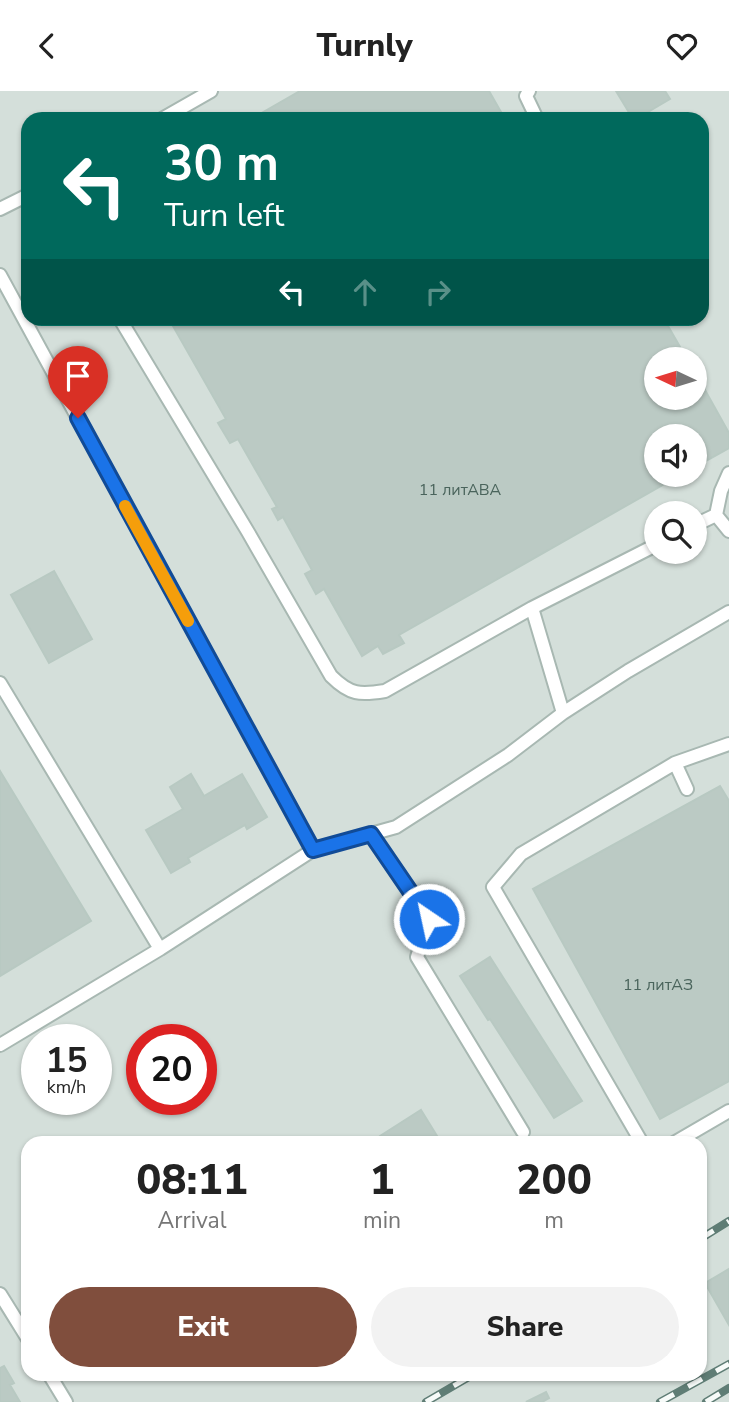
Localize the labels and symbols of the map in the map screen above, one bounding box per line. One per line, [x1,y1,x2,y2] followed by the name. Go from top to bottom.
[48,346,108,418] pin
[644,347,707,409] north arrow
[419,479,501,501] house number: 11 литАВА
[392,882,466,956] position arrow
[623,974,693,996] house number: 11 литАЗ
[126,1024,217,1115] speed limit sign: 20

